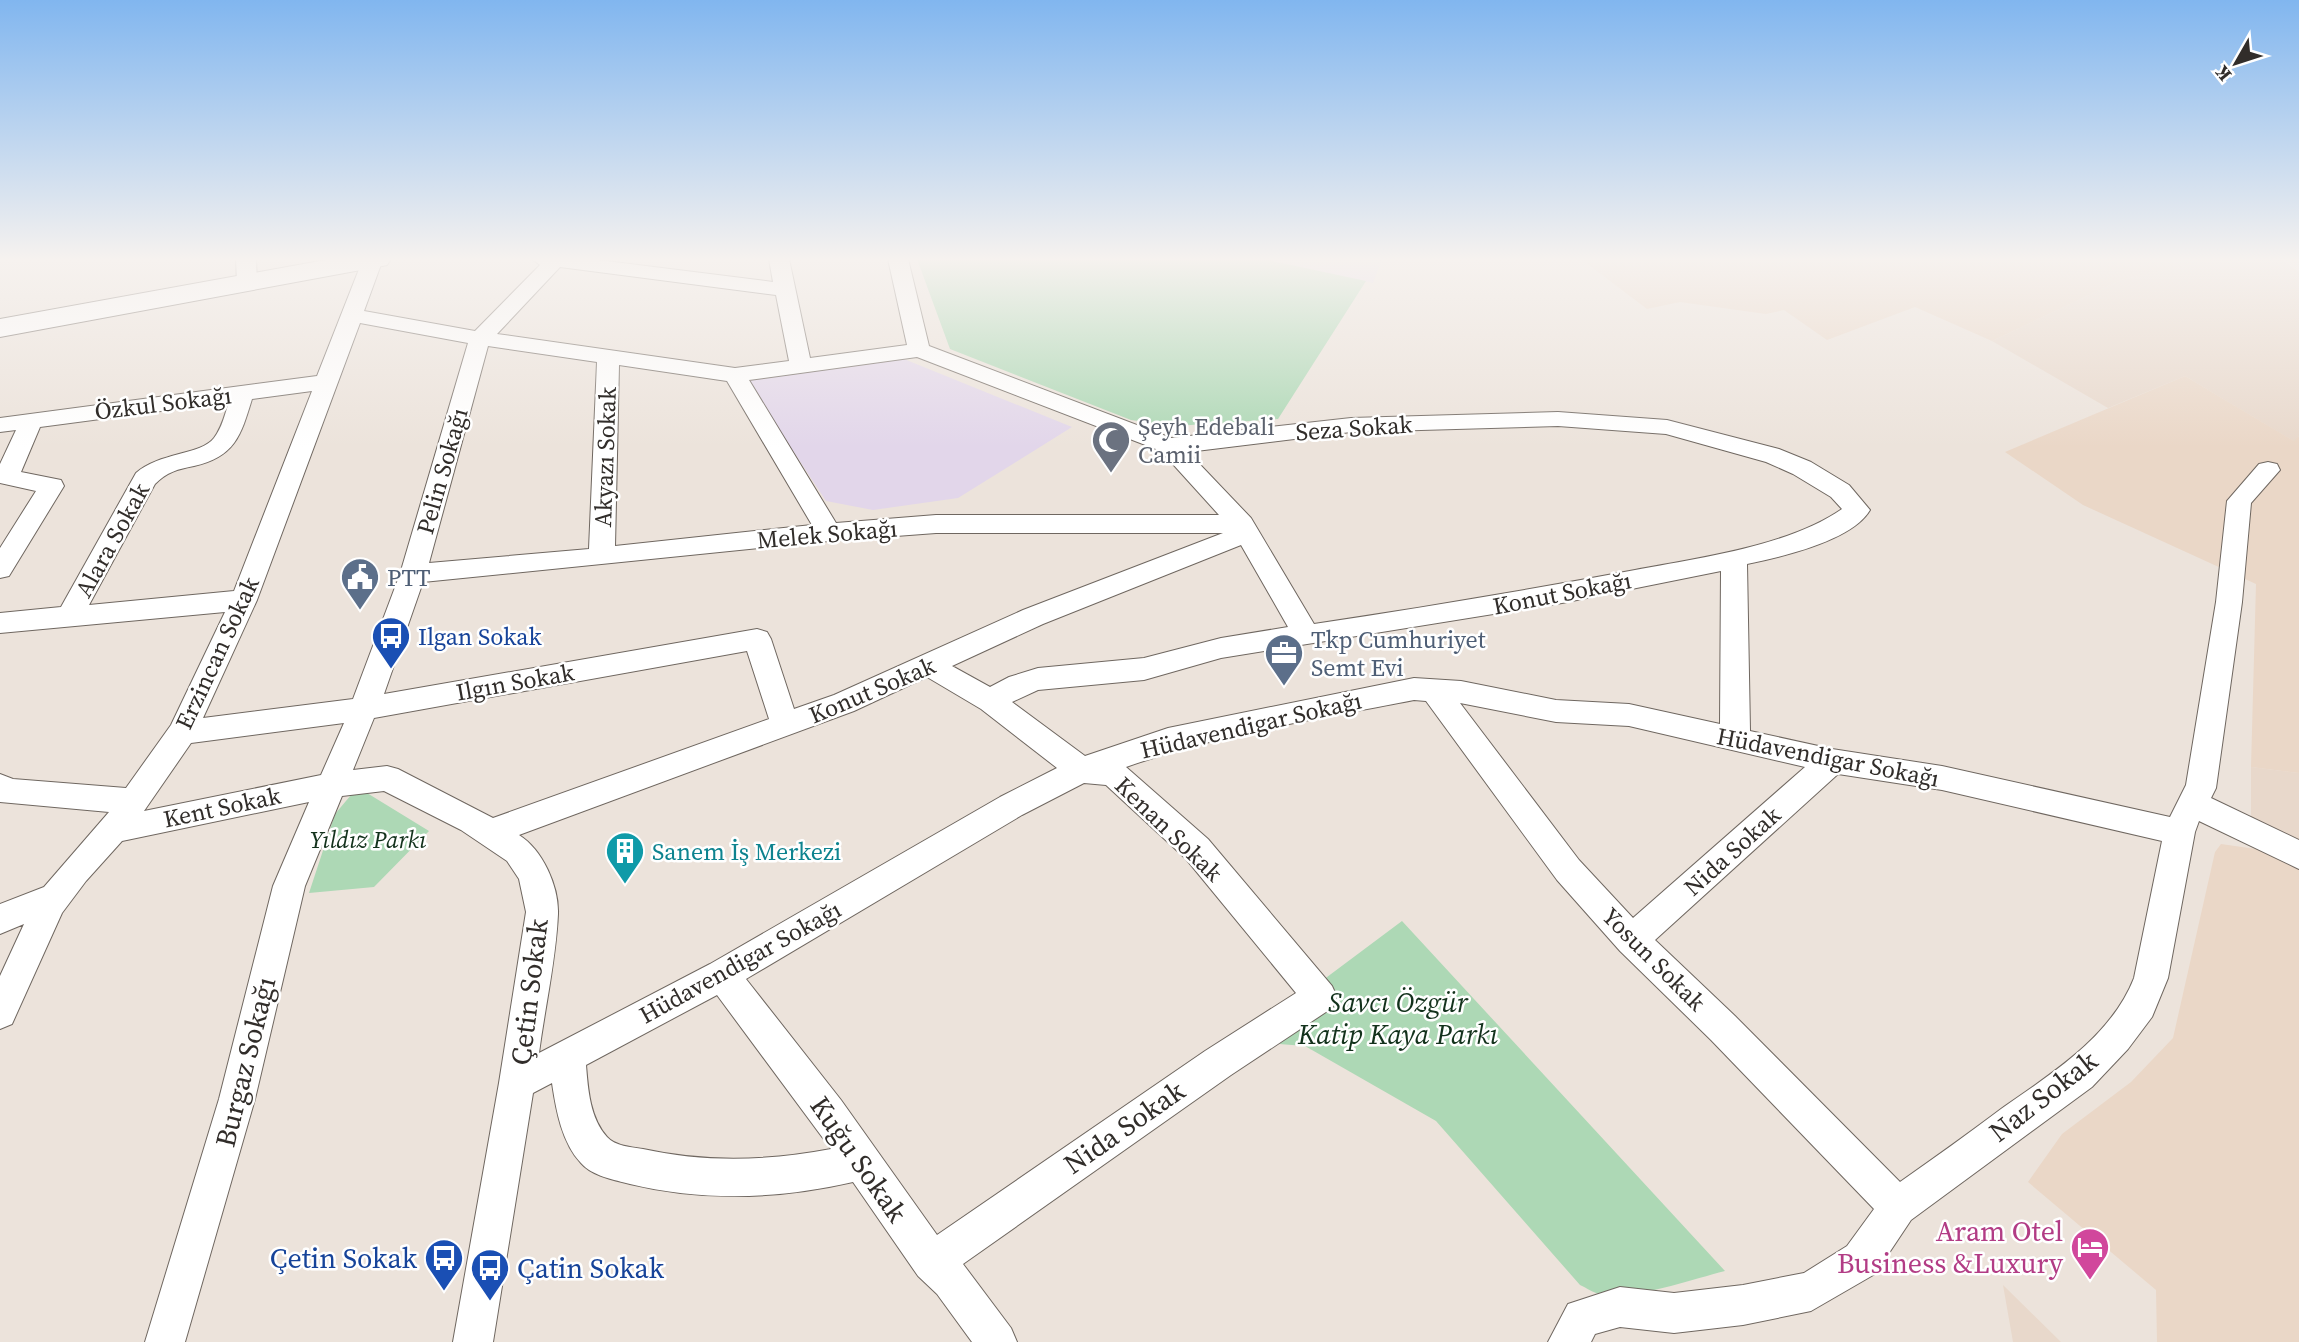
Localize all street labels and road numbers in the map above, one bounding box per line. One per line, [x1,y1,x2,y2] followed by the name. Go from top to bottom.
[93,378,233,428] street label: Özkul Sokağı
[586,385,624,528] street label: Akyazı Sokak
[408,404,476,538] street label: Pelin Sokağı
[1294,407,1414,449] street label: Seza Sokak
[67,476,157,603] street label: Alara Sokak
[755,511,899,557] street label: Melek Sokağı
[1490,563,1634,623] street label: Konut Sokağı
[167,571,267,735] street label: Erzincan Sokak
[804,648,941,731] street label: Konut Sokak
[453,655,577,709] street label: Ilgın Sokak
[1137,683,1365,767] street label: Hüdavendigar Sokağı
[1714,719,1942,795] street label: Hüdavendigar Sokağı
[1108,769,1231,889] street label: Kenan Sokak
[160,778,285,836] street label: Kent Sokak
[1676,798,1788,903] street label: Nida Sokak
[633,893,847,1031] street label: Hüdavendigar Sokağı
[1595,900,1714,1019] street label: Yosun Sokak
[501,916,557,1067] street label: Çetin Sokak
[206,973,284,1151] street label: Burgaz Sokağı
[1981,1041,2106,1150] street label: Naz Sokak
[1056,1071,1193,1183] street label: Nida Sokak
[802,1088,917,1230] street label: Kuğu Sokak

